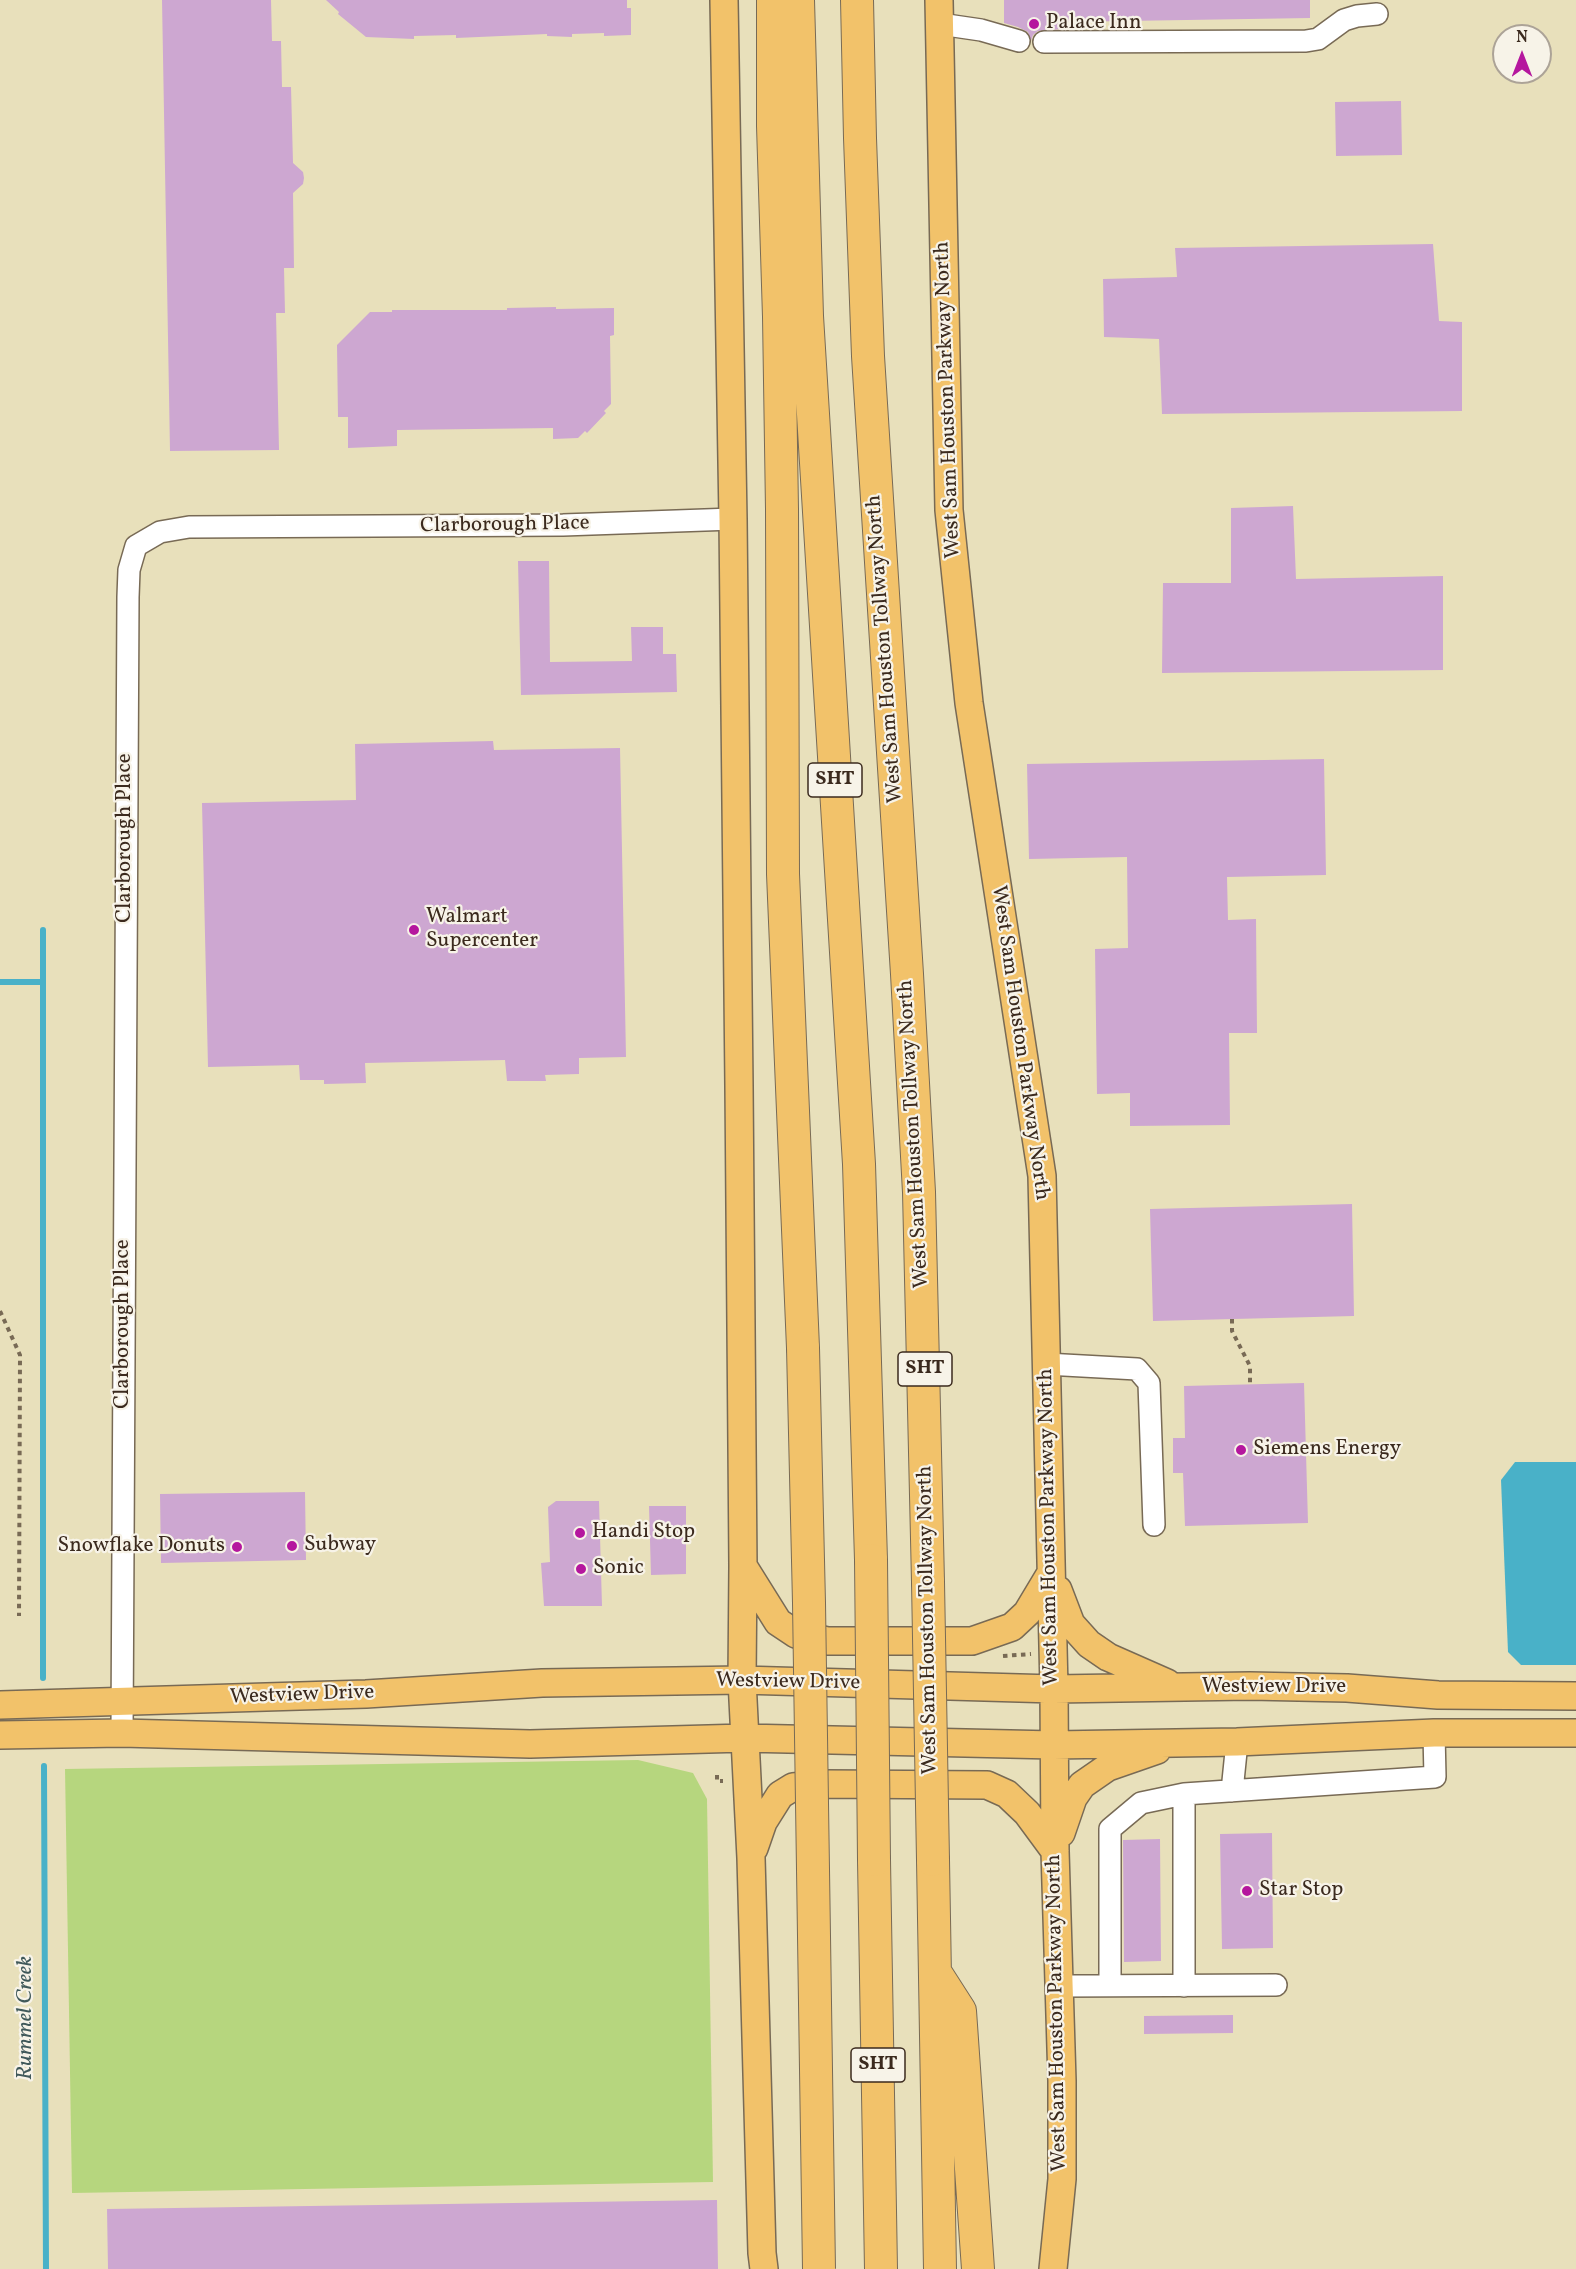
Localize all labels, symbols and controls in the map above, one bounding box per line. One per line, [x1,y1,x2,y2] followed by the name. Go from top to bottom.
[1046,11,1141,37] place label: Palace Inn
[1027,17,1041,31] marker: Palace Inn
[1492,24,1552,84] north arrow
[1516,27,1528,49] text: N
[931,241,967,559] street label: West Sam Houston Parkway North
[863,494,909,804] street label: West Sam Houston Tollway North
[420,512,590,540] street label: Clarborough Place
[113,753,139,923] street label: Clarborough Place
[808,763,862,797] road number: SHT
[984,884,1054,1202] street label: West Sam Houston Parkway North
[426,905,538,955] place label: Walmart Supercenter
[407,923,421,937] marker: Walmart Supercenter
[894,979,936,1289] street label: West Sam Houston Tollway North
[111,1239,137,1409] street label: Clarborough Place
[898,1352,952,1386] road number: SHT
[1035,1368,1065,1686] street label: West Sam Houston Parkway North
[1253,1437,1401,1463] place label: Siemens Energy
[1234,1443,1248,1457] marker: Siemens Energy
[914,1465,944,1775] street label: West Sam Houston Tollway North
[592,1520,695,1546] place label: Handi Stop
[573,1526,587,1540] marker: Handi Stop
[304,1533,376,1559] place label: Subway
[58,1534,225,1560] place label: Snowflake Donuts
[285,1539,299,1553] marker: Subway
[230,1540,244,1554] marker: Snowflake Donuts
[593,1556,644,1582] place label: Sonic
[574,1562,588,1576] marker: Sonic
[715,1669,861,1697] street label: Westview Drive
[1202,1675,1346,1701] street label: Westview Drive
[229,1681,375,1711] street label: Westview Drive
[1043,1854,1073,2172] street label: West Sam Houston Parkway North
[1259,1878,1343,1904] place label: Star Stop
[1240,1884,1254,1898] marker: Star Stop
[14,1956,40,2080] water label: Rummel Creek
[851,2048,905,2082] road number: SHT

